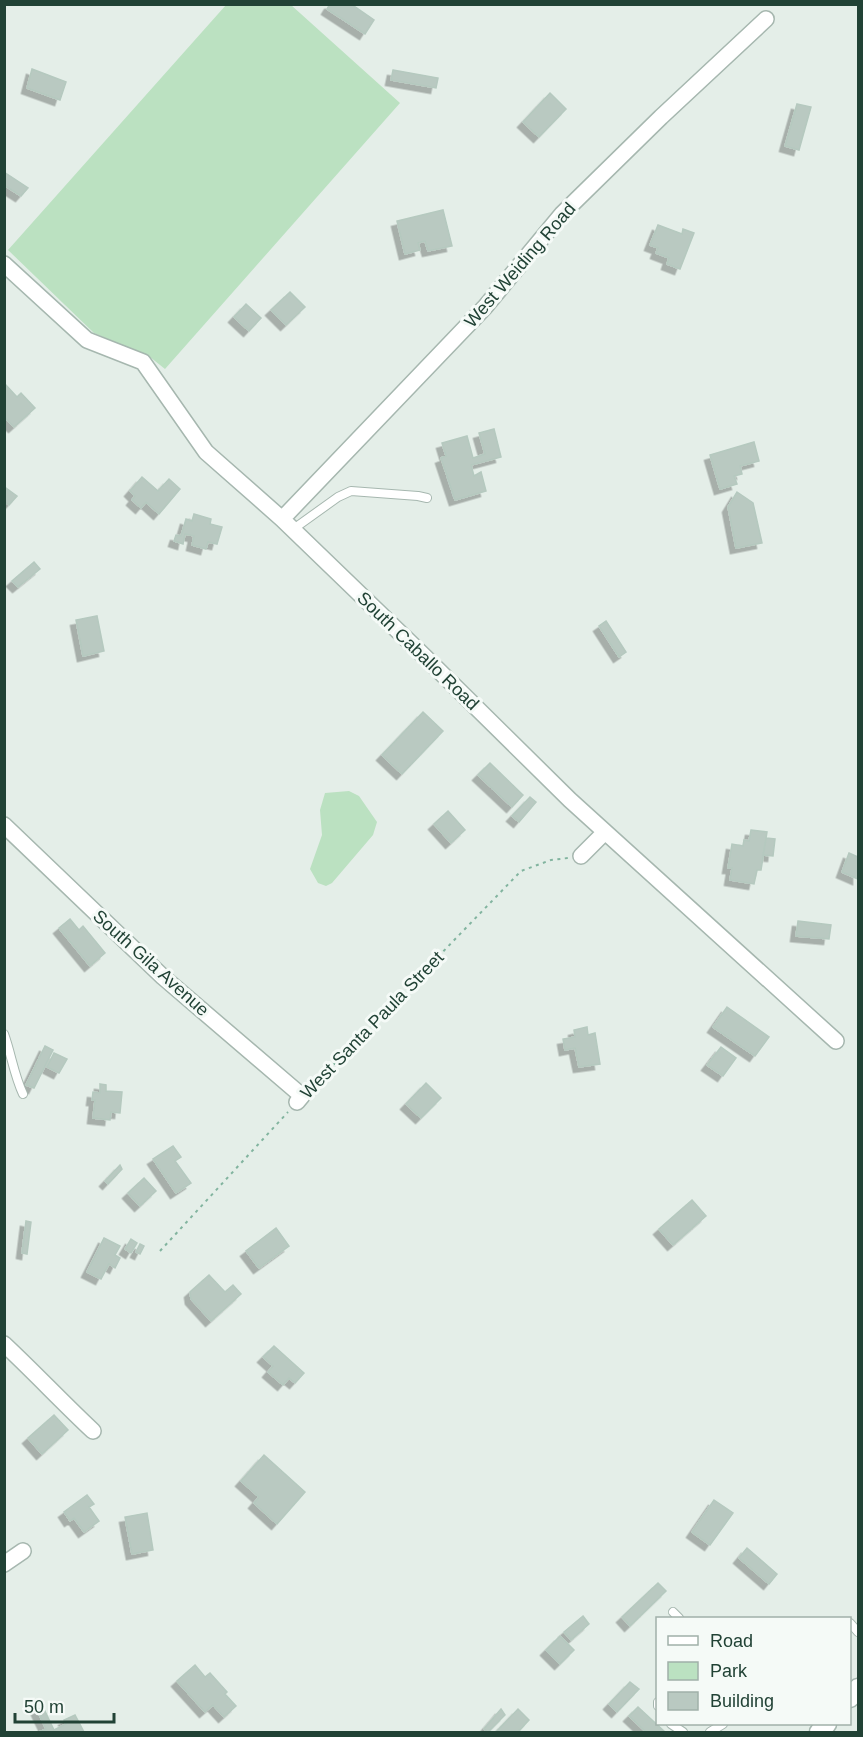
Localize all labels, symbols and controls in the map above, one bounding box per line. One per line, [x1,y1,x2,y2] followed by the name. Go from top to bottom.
[460,199,580,331] street label: West Weiding Road
[353,588,483,714] street label: South Caballo Road
[89,906,213,1020] street label: South Gila Avenue
[296,947,448,1103] street label: West Santa Paula Street
[656,1617,851,1725] legend
[710,1631,753,1651] text: Road
[710,1661,748,1681] text: Park
[15,1686,114,1724] scale bar
[710,1691,774,1711] text: Building
[24,1697,64,1717] text: 50 m

